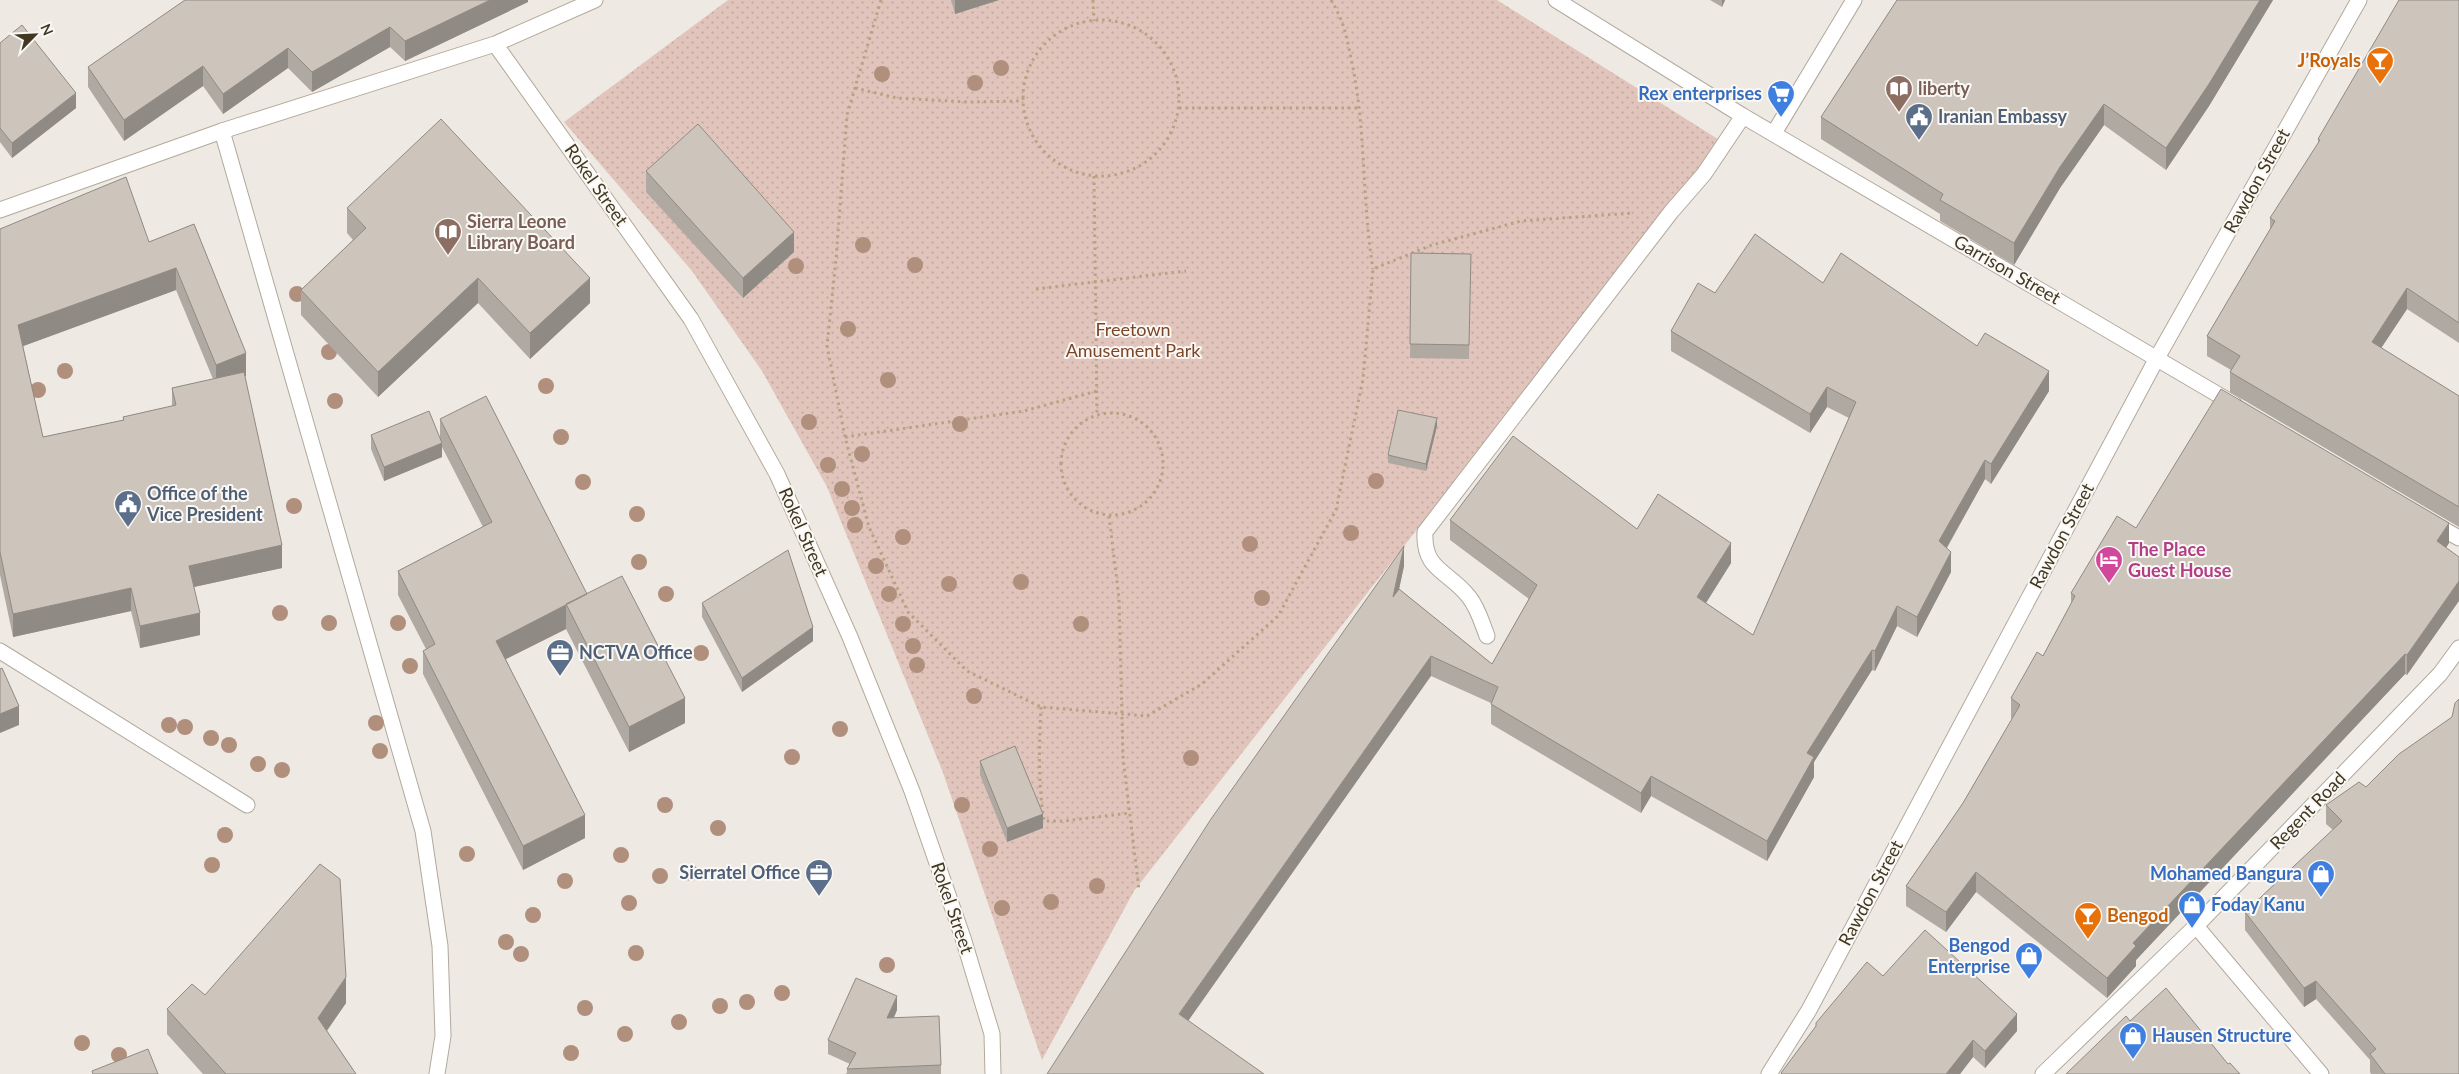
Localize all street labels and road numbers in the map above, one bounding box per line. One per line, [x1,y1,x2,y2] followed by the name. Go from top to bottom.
[2218,124,2294,237] street label: Rawdon Street
[560,139,633,230] street label: Rokel Street
[1950,230,2065,309] street label: Garrison Street
[2024,479,2098,592] street label: Rawdon Street
[774,484,834,580] street label: Rokel Street
[2265,767,2350,854] street label: Regent Road
[1833,836,1907,949] street label: Rawdon Street
[927,859,979,957] street label: Rokel Street

